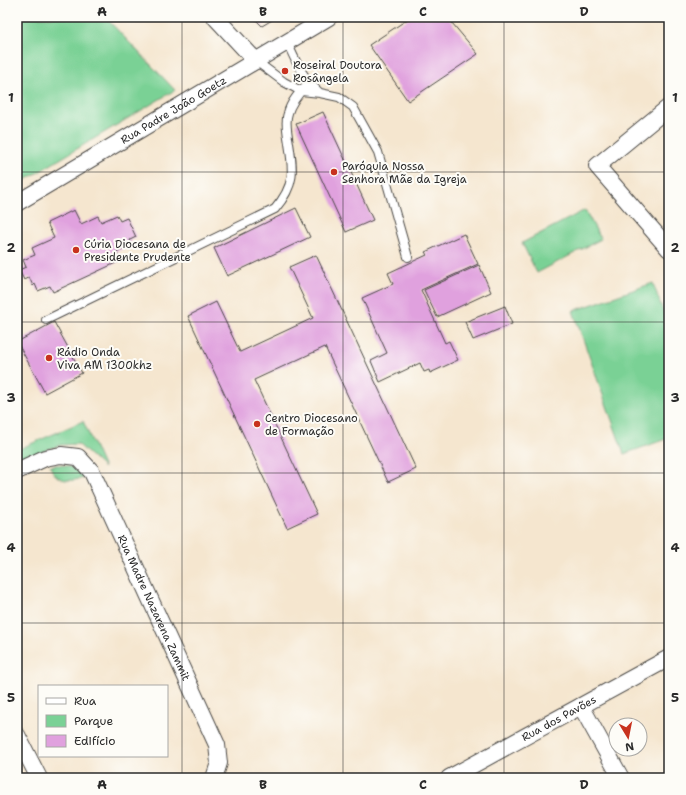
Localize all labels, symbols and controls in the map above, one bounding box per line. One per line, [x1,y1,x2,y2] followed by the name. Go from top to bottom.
[97,3,107,20] text: A
[259,3,267,20] text: B
[419,3,427,20] text: C
[579,3,589,20] text: D
[293,58,382,86] place label: Roseiral Doutora Rosângela
[280,66,290,76] marker: Roseiral Doutora Rosângela
[118,72,229,147] street label: Rua Padre João Goetz
[8,89,14,106] text: 1
[672,89,678,106] text: 1
[342,159,467,187] place label: Paróquia Nossa Senhora Mãe da Igreja
[329,167,339,177] marker: Paróquia Nossa Senhora Mãe da Igreja
[84,237,191,265] place label: Cúria Diocesana de Presidente Prudente
[6,239,16,256] text: 2
[670,239,680,256] text: 2
[71,245,81,255] marker: Cúria Diocesana de Presidente Prudente
[57,345,152,373] place label: Rádio Onda Viva AM 1300khz
[44,353,54,363] marker: Rádio Onda Viva AM 1300khz
[6,389,16,406] text: 3
[670,389,680,406] text: 3
[265,411,358,439] place label: Centro Diocesano de Formação
[252,419,262,429] marker: Centro Diocesano de Formação
[114,532,194,683] street label: Rua Madre Nazarena Zammit
[6,539,16,556] text: 4
[670,539,680,556] text: 4
[38,685,168,757] legend
[7,689,15,706] text: 5
[671,689,679,706] text: 5
[519,692,599,745] street label: Rua dos Pavões
[74,693,97,709] text: Rua
[74,713,113,729] text: Parque
[608,717,648,757] north arrow
[74,733,115,749] text: Edifício
[624,738,635,755] text: N
[97,776,107,793] text: A
[259,776,267,793] text: B
[419,776,427,793] text: C
[579,776,589,793] text: D

